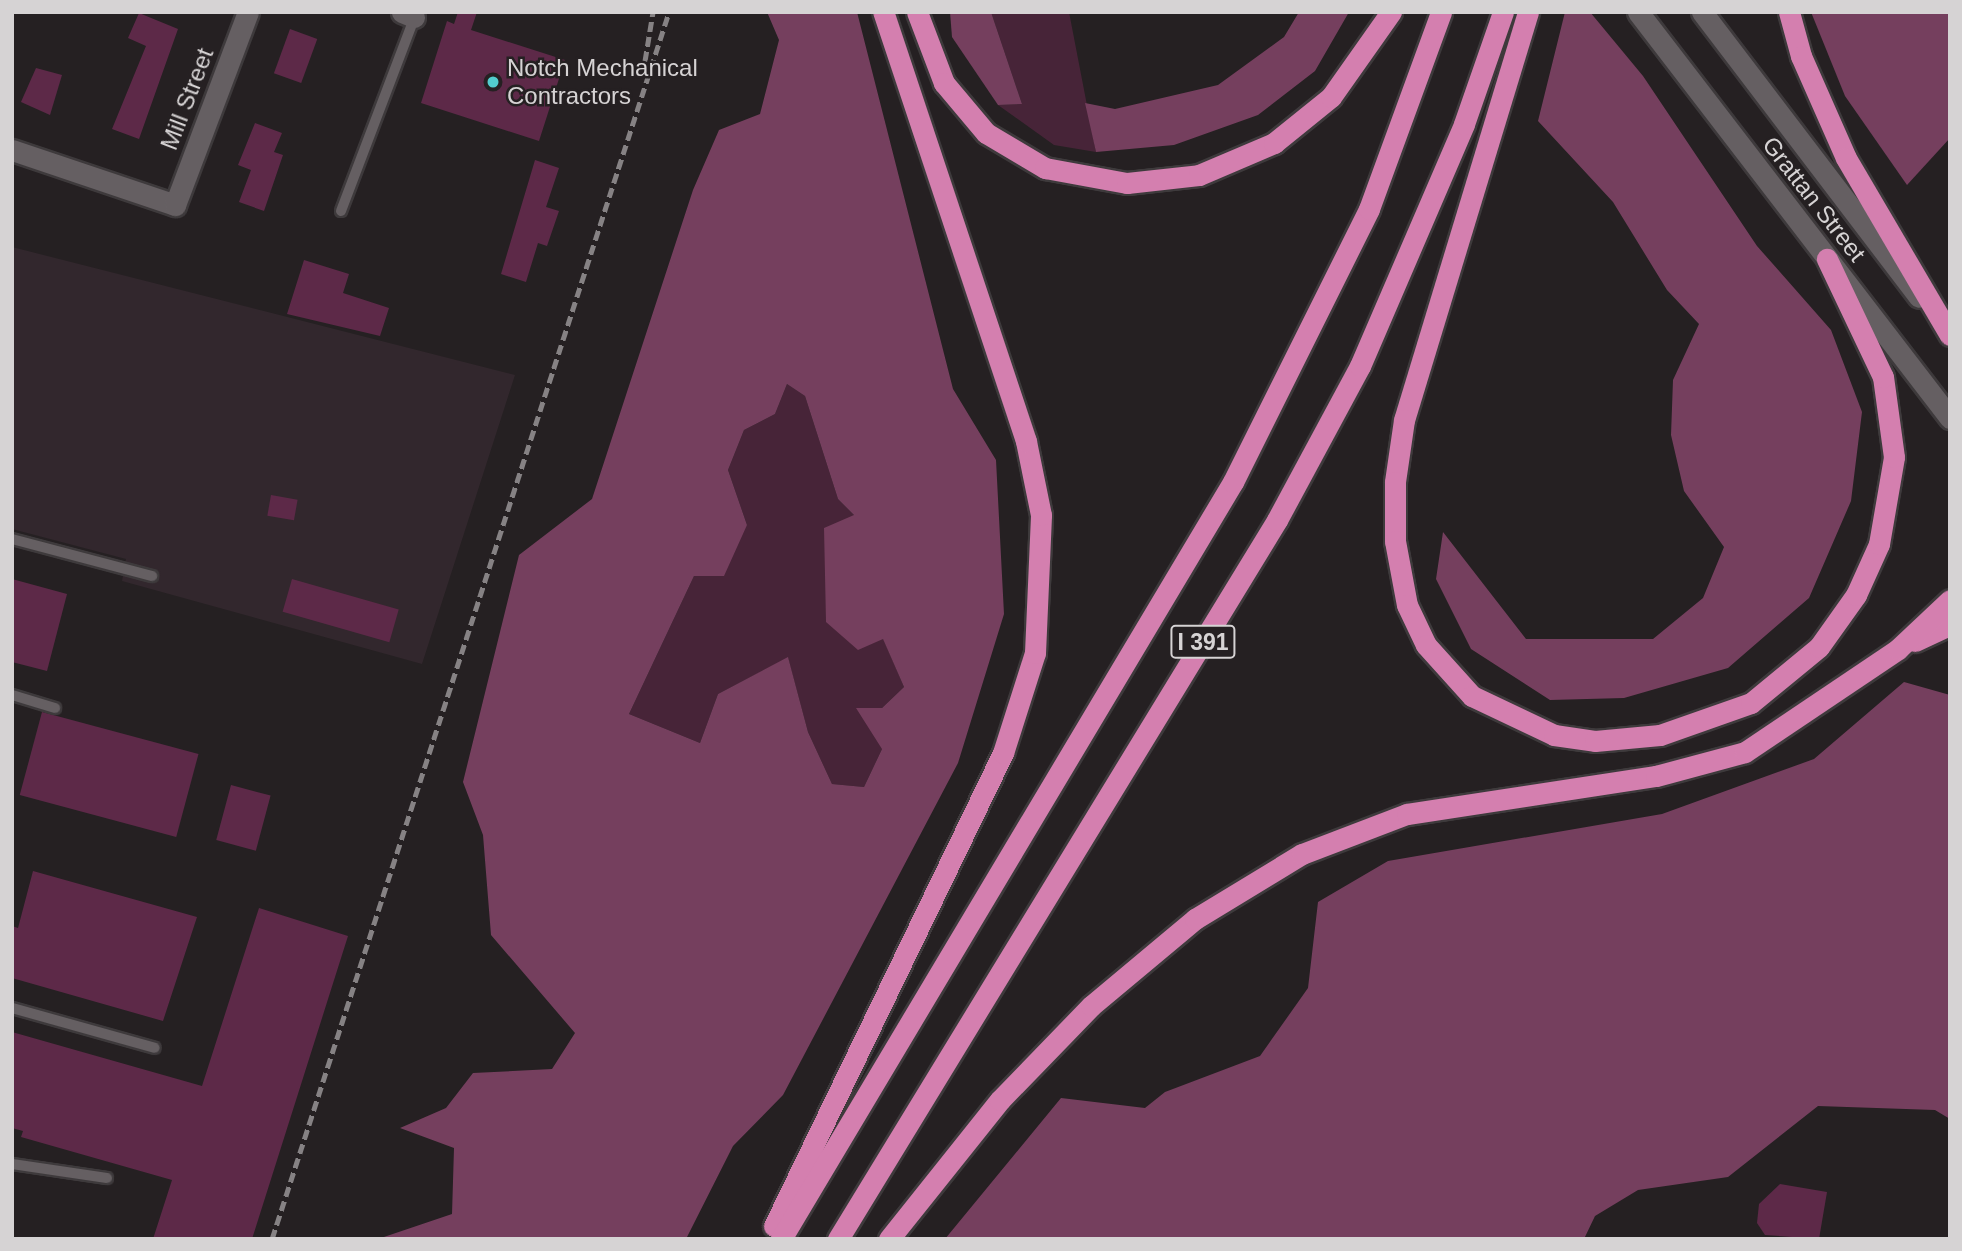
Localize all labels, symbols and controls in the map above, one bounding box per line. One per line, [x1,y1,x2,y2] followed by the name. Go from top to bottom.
[154,44,220,154] street label: Mill Street
[507,54,698,110] place label: Notch Mechanical Contractors
[485,74,501,90] marker: Notch Mechanical Contractors
[1756,131,1872,267] street label: Grattan Street
[1170,622,1236,662] road number: I 391

